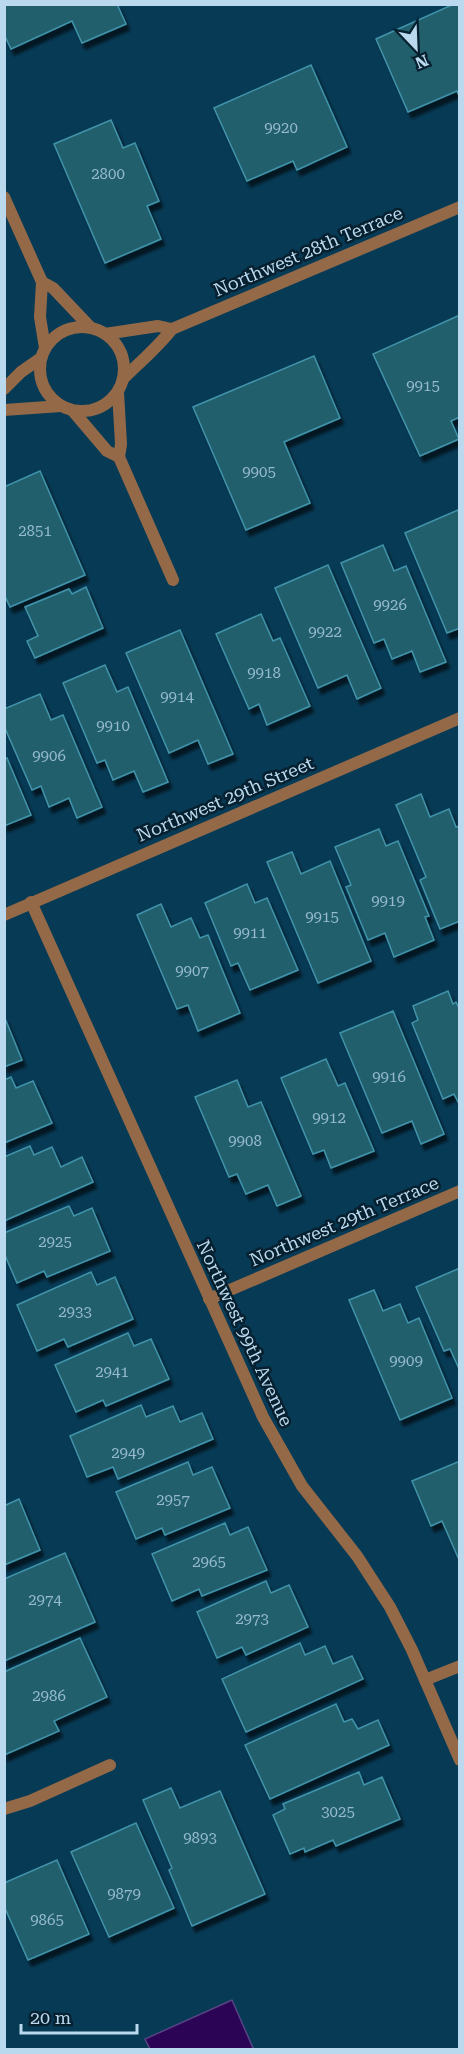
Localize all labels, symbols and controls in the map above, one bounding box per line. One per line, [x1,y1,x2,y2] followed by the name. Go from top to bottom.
[386,18,446,78] north arrow
[412,50,431,73] text: N
[264,119,298,137] house number: 9920
[91,165,125,183] house number: 2800
[210,202,406,300] street label: Northwest 28th Terrace
[406,377,440,395] house number: 9915
[242,463,276,481] house number: 9905
[18,522,52,540] house number: 2851
[373,596,407,614] house number: 9926
[308,623,342,641] house number: 9922
[247,664,281,682] house number: 9918
[160,688,194,706] house number: 9914
[96,717,130,735] house number: 9910
[32,747,66,765] house number: 9906
[133,752,317,846] street label: Northwest 29th Street
[371,892,405,910] house number: 9919
[305,908,339,926] house number: 9915
[233,924,267,942] house number: 9911
[175,962,209,980] house number: 9907
[372,1068,406,1086] house number: 9916
[312,1109,346,1127] house number: 9912
[228,1132,262,1150] house number: 9908
[246,1172,442,1270] street label: Northwest 29th Terrace
[38,1233,72,1251] house number: 2925
[193,1237,297,1429] street label: Northwest 99th Avenue
[58,1303,92,1321] house number: 2933
[389,1352,423,1370] house number: 9909
[95,1363,129,1381] house number: 2941
[111,1444,145,1462] house number: 2949
[156,1491,190,1509] house number: 2957
[192,1553,226,1571] house number: 2965
[28,1591,62,1609] house number: 2974
[235,1610,269,1628] house number: 2973
[32,1687,66,1705] house number: 2986
[321,1803,355,1821] house number: 3025
[183,1829,217,1847] house number: 9893
[107,1885,141,1903] house number: 9879
[30,1911,64,1929] house number: 9865
[21,1997,136,2035] scale bar
[30,2007,71,2028] text: 20 m

